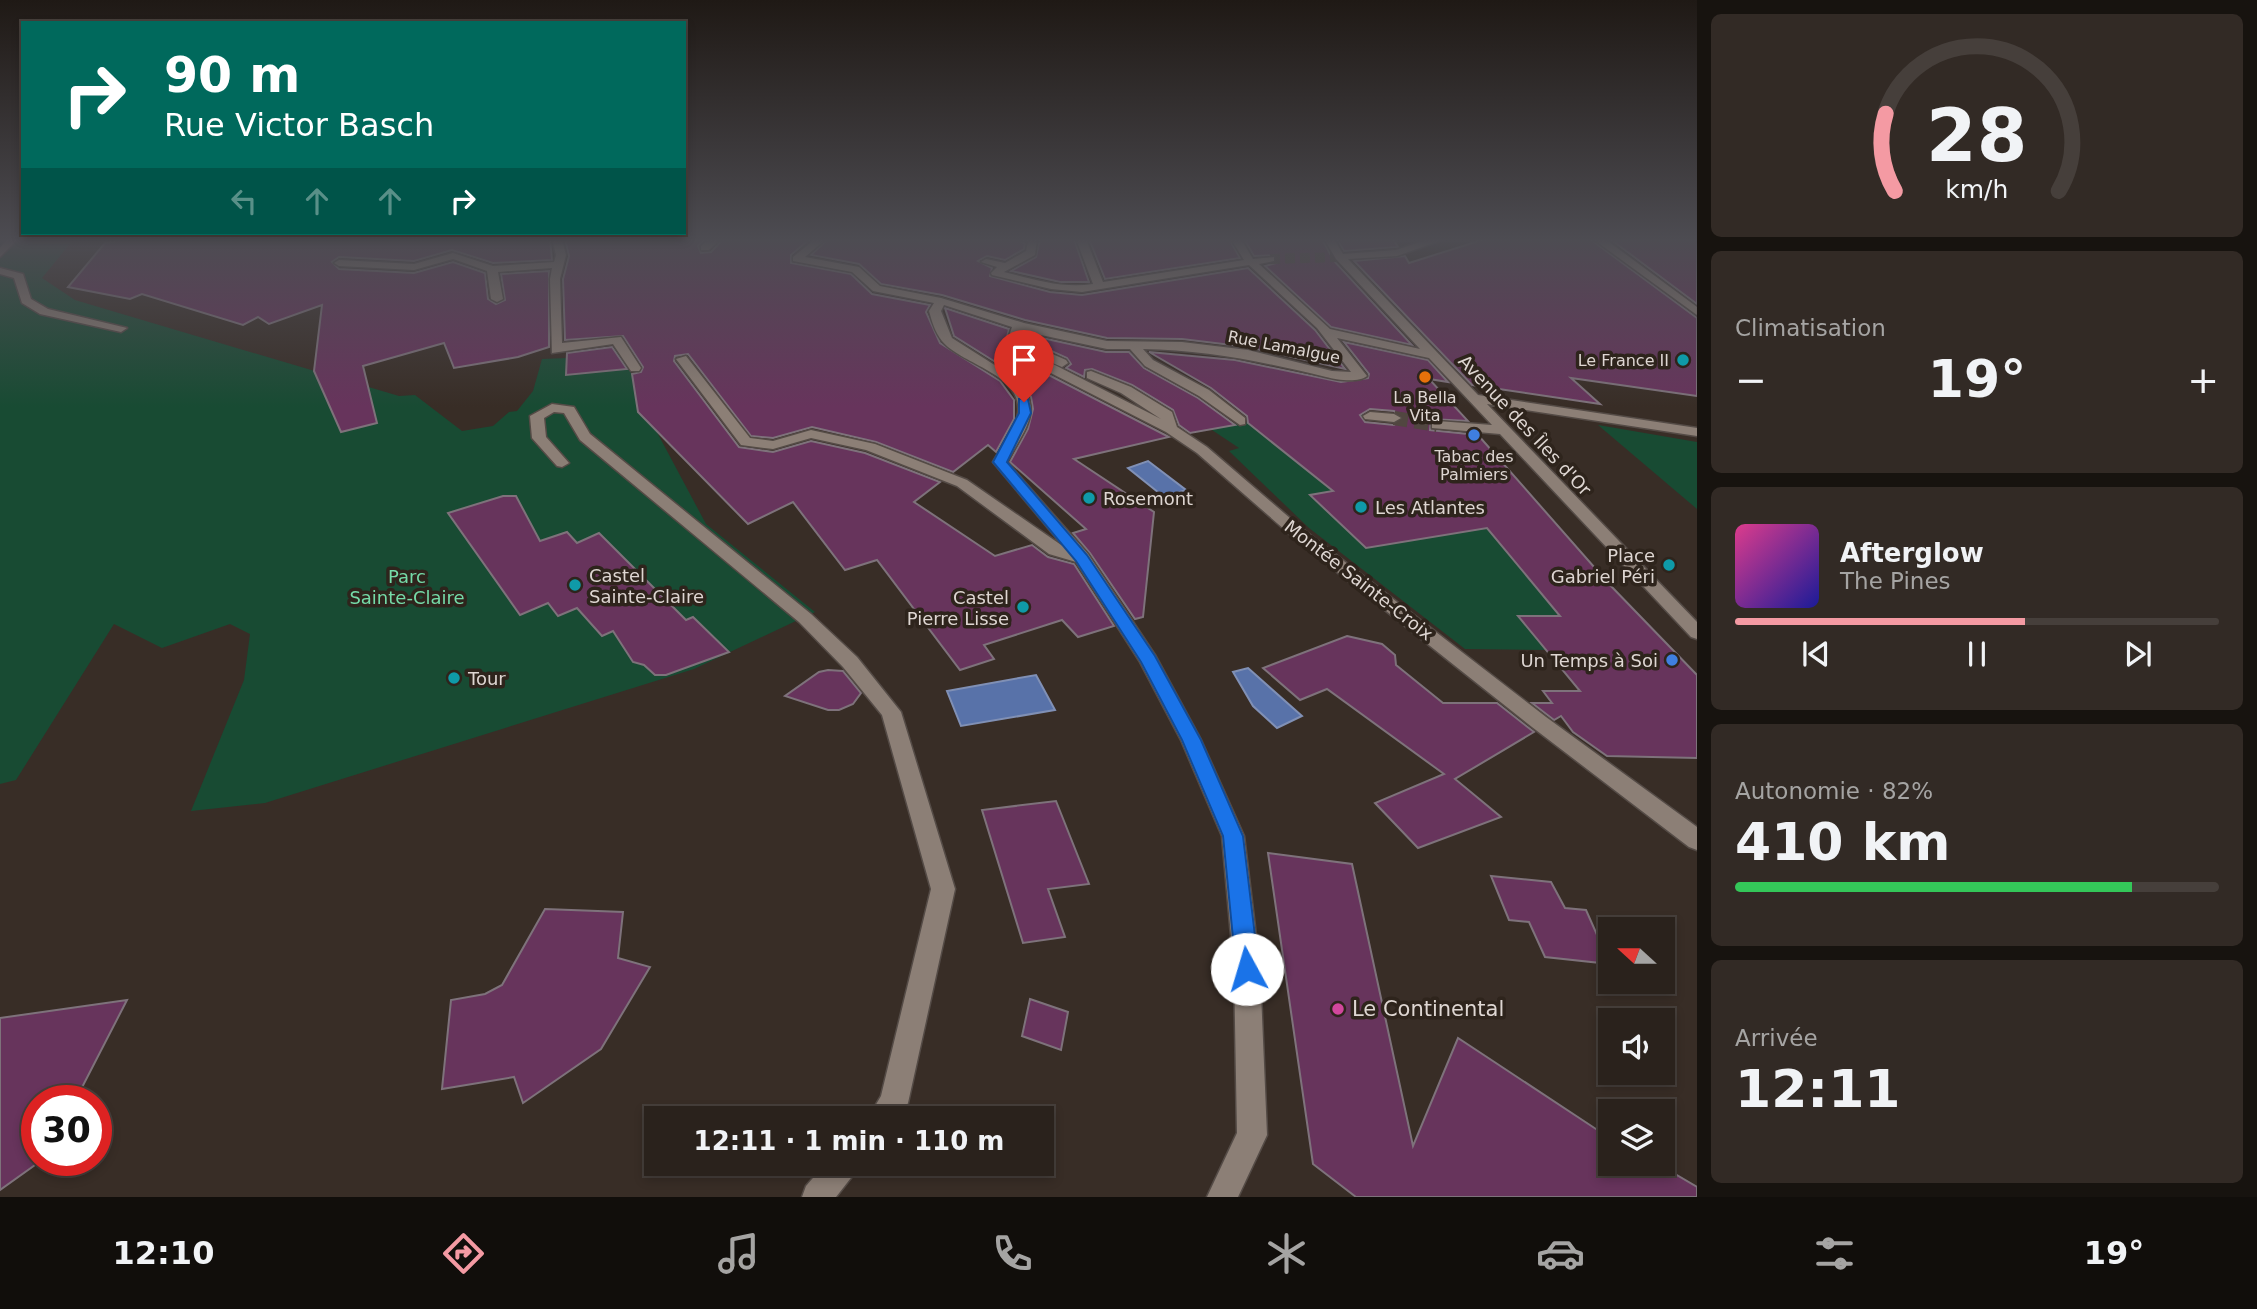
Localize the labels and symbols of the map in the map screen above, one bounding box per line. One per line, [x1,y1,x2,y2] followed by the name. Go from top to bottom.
[1226,327,1342,367] street label: Rue Lamalgue
[994,330,1054,402] pin
[1454,350,1596,500] street label: Avenue des Îles d'Or
[1578,351,1669,370] place label: Le France II
[1675,352,1691,368] marker: Le France II
[1417,369,1433,385] marker: La Bella Vita
[1393,388,1457,425] place label: La Bella Vita
[1466,427,1482,443] marker: Tabac des Palmiers
[1433,447,1514,484] place label: Tabac des Palmiers
[1103,488,1193,509] place label: Rosemont
[1081,490,1097,506] marker: Rosemont
[1375,497,1485,518] place label: Les Atlantes
[1353,499,1369,515] marker: Les Atlantes
[1281,516,1438,645] street label: Montée Sainte-Croix
[1551,545,1655,587] place label: Place Gabriel Péri
[1661,557,1677,573] marker: Place Gabriel Péri
[589,565,704,607] place label: Castel Sainte-Claire
[349,566,465,608] park label: Parc Sainte-Claire
[567,577,583,593] marker: Castel Sainte-Claire
[907,587,1009,629] place label: Castel Pierre Lisse
[1015,599,1031,615] marker: Castel Pierre Lisse
[1520,650,1658,671] place label: Un Temps à Soi
[1664,652,1680,668] marker: Un Temps à Soi
[467,668,506,689] place label: Tour
[446,670,462,686] marker: Tour
[1598,917,1675,994] north arrow
[1210,932,1284,1006] position arrow
[1352,997,1504,1021] place label: Le Continental
[1330,1001,1346,1017] marker: Le Continental
[21,1085,112,1176] speed limit sign: 30

